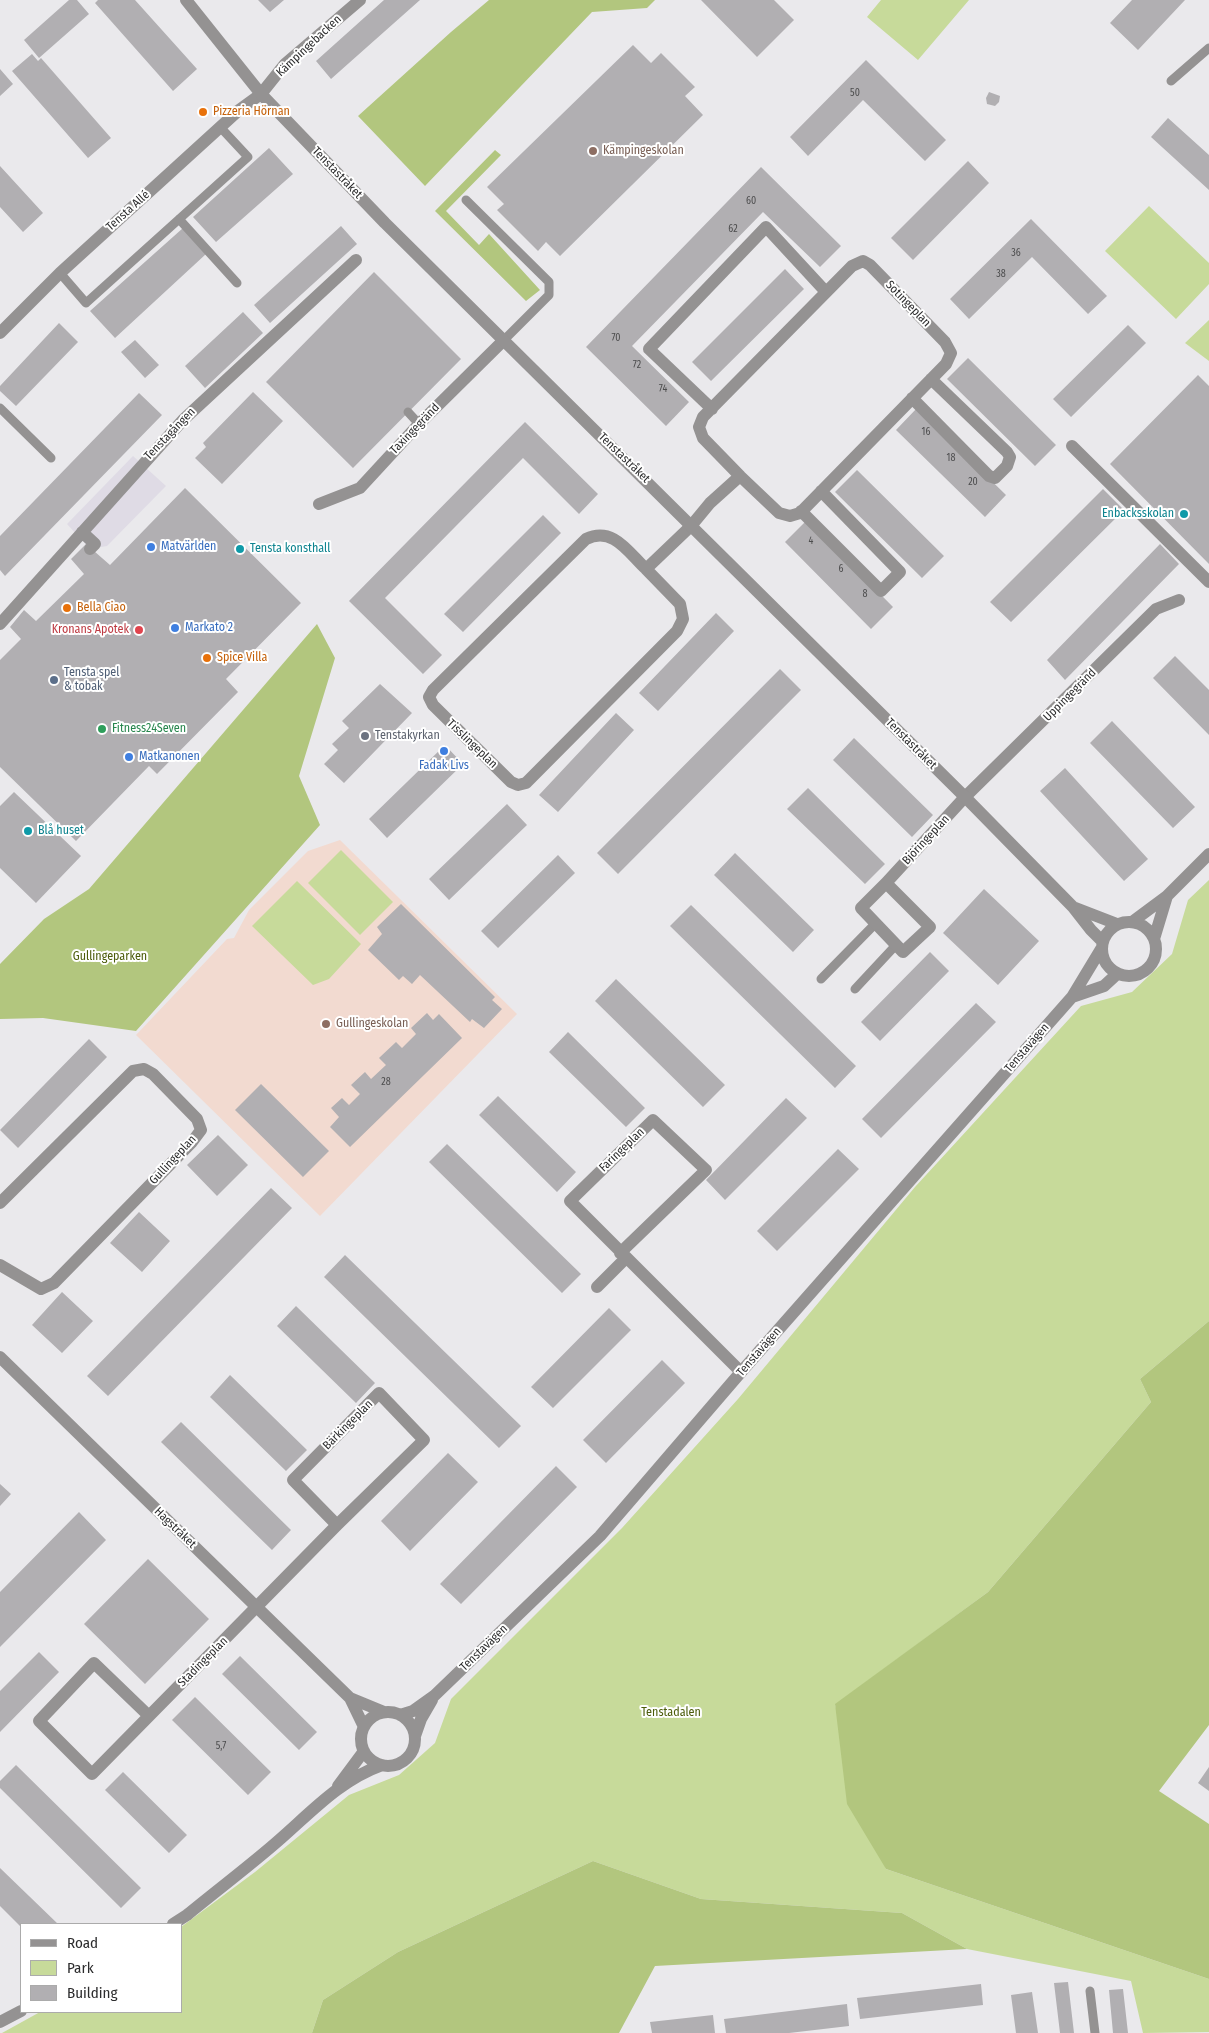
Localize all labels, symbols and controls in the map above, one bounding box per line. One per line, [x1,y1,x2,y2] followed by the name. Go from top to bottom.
[274,12,344,80] street label: Kämpingebacken
[850,87,860,99] house number: 50
[213,105,290,119] place label: Pizzeria Hörnan
[197,106,209,118] marker: Pizzeria Hörnan
[309,144,365,202] street label: Tenstastråket
[603,144,684,158] place label: Kämpingeskolan
[587,145,599,157] marker: Kämpingeskolan
[103,188,153,234] street label: Tensta Allé
[746,195,756,207] house number: 60
[728,223,738,235] house number: 62
[1011,247,1021,259] house number: 36
[996,268,1006,280] house number: 38
[882,278,934,330] street label: Sotingeplan
[611,332,621,344] house number: 70
[633,359,641,371] house number: 72
[659,383,667,395] house number: 74
[387,401,443,457] street label: Taxingegränd
[141,405,199,463] street label: Tenstagången
[922,426,930,438] house number: 16
[595,430,653,486] street label: Tenstastråket
[947,452,955,464] house number: 18
[968,476,978,488] house number: 20
[1102,507,1174,521] place label: Enbacksskolan
[1178,508,1190,520] marker: Enbacksskolan
[809,535,813,547] house number: 4
[161,540,216,554] place label: Matvärlden
[145,541,157,553] marker: Matvärlden
[250,542,330,556] place label: Tensta konsthall
[234,543,246,555] marker: Tensta konsthall
[839,563,843,575] house number: 6
[863,588,867,600] house number: 8
[77,601,126,615] place label: Bella Ciao
[61,602,73,614] marker: Bella Ciao
[185,621,233,635] place label: Markato 2
[169,622,181,634] marker: Markato 2
[52,623,129,637] place label: Kronans Apotek
[133,624,145,636] marker: Kronans Apotek
[217,651,267,665] place label: Spice Villa
[201,652,213,664] marker: Spice Villa
[64,666,119,694] place label: Tensta spel & tobak
[1041,666,1099,724] street label: Uppingegränd
[48,674,60,686] marker: Tensta spel & tobak
[444,716,500,772] street label: Tisslingeplan
[883,716,939,772] street label: Tenstastråket
[112,722,186,736] place label: Fitness24Seven
[96,723,108,735] marker: Fitness24Seven
[375,729,440,743] place label: Tenstakyrkan
[359,730,371,742] marker: Tenstakyrkan
[438,745,450,757] marker: Fadak Livs
[139,750,200,764] place label: Matkanonen
[123,751,135,763] marker: Matkanonen
[419,759,469,773] place label: Fadak Livs
[899,812,953,868] street label: Björingeplan
[38,824,84,838] place label: Blå huset
[22,825,34,837] marker: Blå huset
[73,950,147,964] park label: Gullingeparken
[336,1017,408,1031] place label: Gullingeskolan
[320,1018,332,1030] marker: Gullingeskolan
[1002,1020,1052,1076] street label: Tenstavägen
[381,1076,391,1088] house number: 28
[596,1125,648,1175] street label: Faringeplan
[147,1132,199,1188] street label: Gullingeplan
[734,1324,784,1380] street label: Tenstavägen
[320,1397,376,1453] street label: Bärkingeplan
[151,1505,199,1551] street label: Hagstråket
[457,1622,511,1674] street label: Tenstavägen
[175,1634,231,1690] street label: Stadingeplan
[641,1706,701,1720] park label: Tenstadalen
[216,1740,226,1752] house number: 5,7
[20,1923,182,2013] legend
[67,1934,98,1952] text: Road
[67,1959,94,1977] text: Park
[67,1984,118,2002] text: Building

